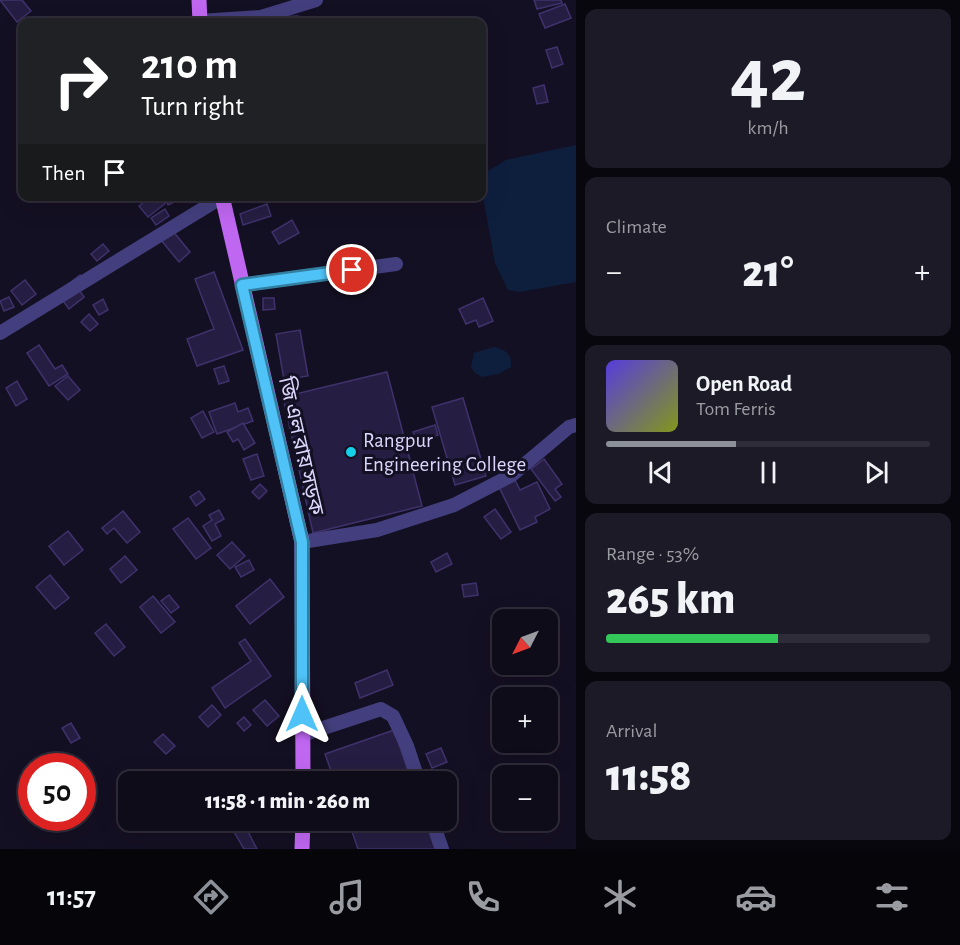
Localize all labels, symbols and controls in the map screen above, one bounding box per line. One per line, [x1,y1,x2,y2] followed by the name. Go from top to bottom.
[730,38,806,116] text: 42
[42,42,120,120] icon: right
[141,44,238,86] text: 210 m
[141,93,244,120] text: Turn right
[747,118,789,138] text: km/h
[98,156,131,189] icon: arrive
[42,162,86,184] text: Then
[606,217,667,237] text: Climate
[326,244,377,295] pin
[742,250,794,295] text: 21°
[335,253,368,286] icon: arrive
[606,256,622,289] text: −
[914,256,930,289] text: +
[696,373,792,395] text: Open Road
[275,374,329,518] street label: জি এল রায় সড়ক
[696,399,776,419] text: Tom Ferris
[363,430,526,475] place label: Rangpur Engineering College
[344,445,358,459] marker: Rangpur Engineering College
[644,456,677,489] icon: previous
[752,456,785,489] icon: pause
[860,456,893,489] icon: next
[606,544,699,564] text: Range · 53%
[606,577,735,622] text: 265 km
[492,609,558,675] north arrow
[492,609,558,831] map controls
[270,682,334,746] position arrow
[492,687,558,753] button: +
[606,721,657,741] text: Arrival
[18,753,96,831] speed limit sign: 50
[606,754,692,799] text: 11:58
[492,765,558,831] button: −
[205,790,370,812] text: 11:58 · 1 min · 260 m
[190,876,232,918] icon: directions
[326,876,368,918] icon: music
[462,876,504,918] icon: phone
[599,876,641,918] icon: climate
[735,876,777,918] icon: car
[871,876,913,918] icon: filters
[47,883,96,910] text: 11:57

